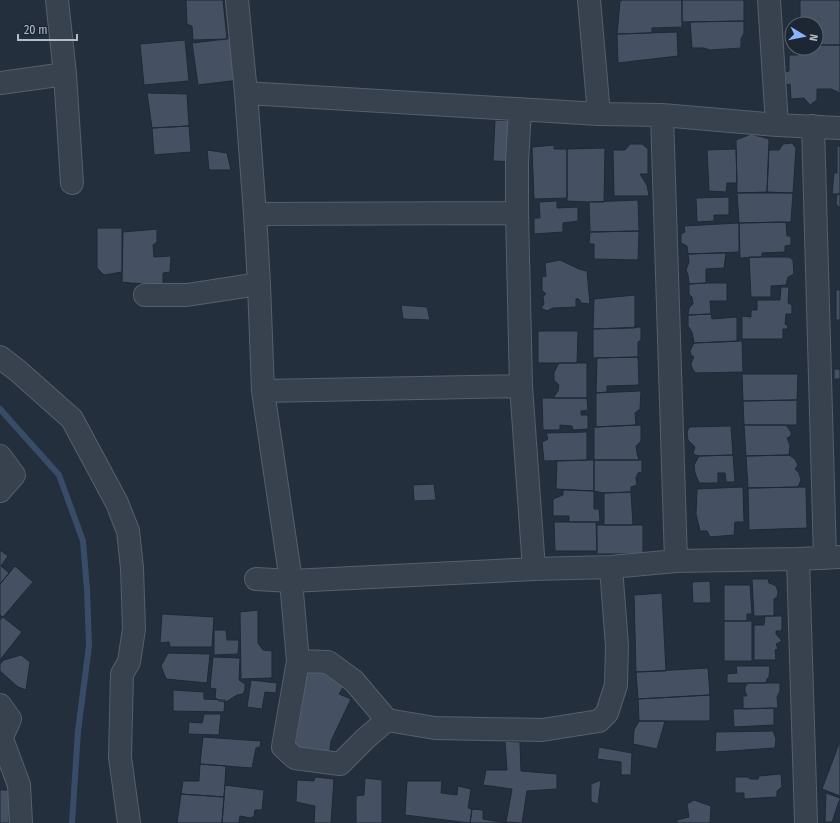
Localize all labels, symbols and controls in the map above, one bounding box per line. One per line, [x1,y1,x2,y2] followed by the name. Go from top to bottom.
[18,16,77,42] scale bar
[784,16,824,56] north arrow
[24,23,48,37] text: 20 m
[806,33,820,42] text: N

